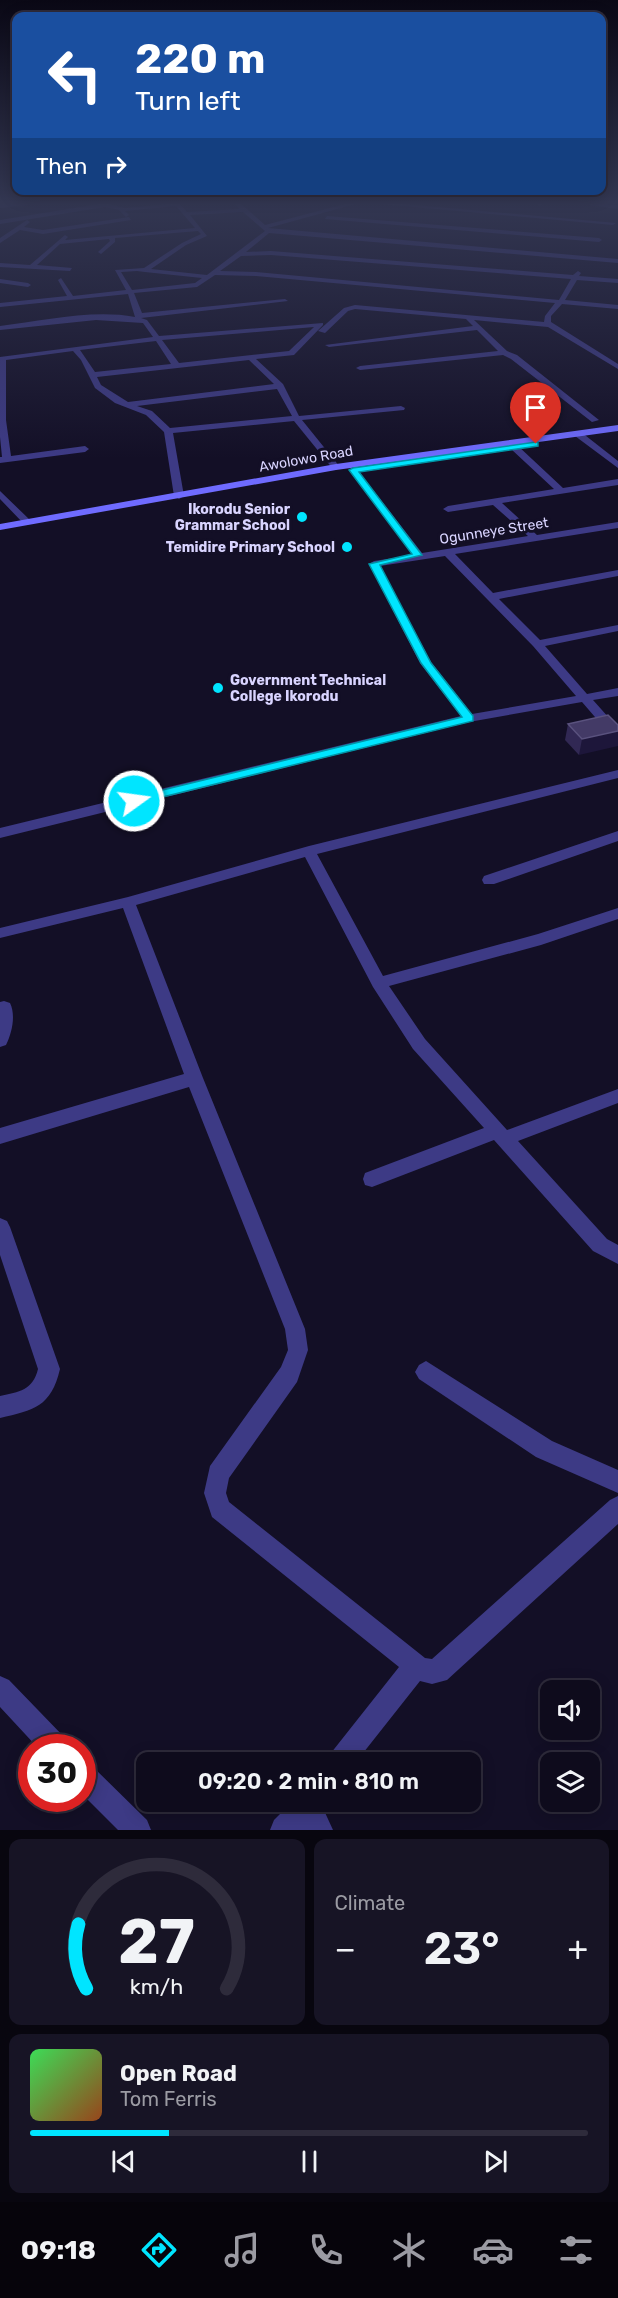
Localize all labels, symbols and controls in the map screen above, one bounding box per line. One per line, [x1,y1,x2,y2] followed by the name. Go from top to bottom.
[135,34,266,84] text: 220 m
[36,36,114,114] icon: left
[135,85,240,117] text: Turn left
[99,150,132,183] icon: right
[36,153,87,180] text: Then
[510,382,561,444] pin
[519,391,552,424] icon: arrive
[258,442,354,476] street label: Awolowo Road
[175,501,291,534] place label: Ikorodu Senior Grammar School
[295,510,309,524] marker: Ikorodu Senior Grammar School
[438,514,550,548] street label: Ogunneye Street
[166,539,335,556] place label: Temidire Primary School
[340,540,354,554] marker: Temidire Primary School
[230,672,386,705] place label: Government Technical College Ikorodu
[211,681,225,695] marker: Government Technical College Ikorodu
[102,769,166,833] position arrow
[540,1680,600,1812] map controls
[540,1680,600,1740] button: sound
[18,1734,96,1812] speed limit sign: 30
[540,1752,600,1812] button: layers
[198,1768,419,1795] text: 09:20 · 2 min · 810 m
[335,1891,405,1915] text: Climate
[119,1905,195,1979] text: 27
[424,1922,500,1975] text: 23°
[335,1929,356,1968] text: −
[567,1929,588,1968] text: +
[130,1974,184,1999] text: km/h
[120,2060,237,2087] text: Open Road
[120,2087,217,2111] text: Tom Ferris
[107,2145,140,2178] icon: previous
[293,2145,326,2178] icon: pause
[479,2145,512,2178] icon: next
[138,2229,180,2271] icon: directions
[221,2229,263,2271] icon: music
[305,2229,347,2271] icon: phone
[388,2229,430,2271] icon: climate
[472,2229,514,2271] icon: car
[555,2229,597,2271] icon: filters
[21,2234,96,2266] text: 09:18

